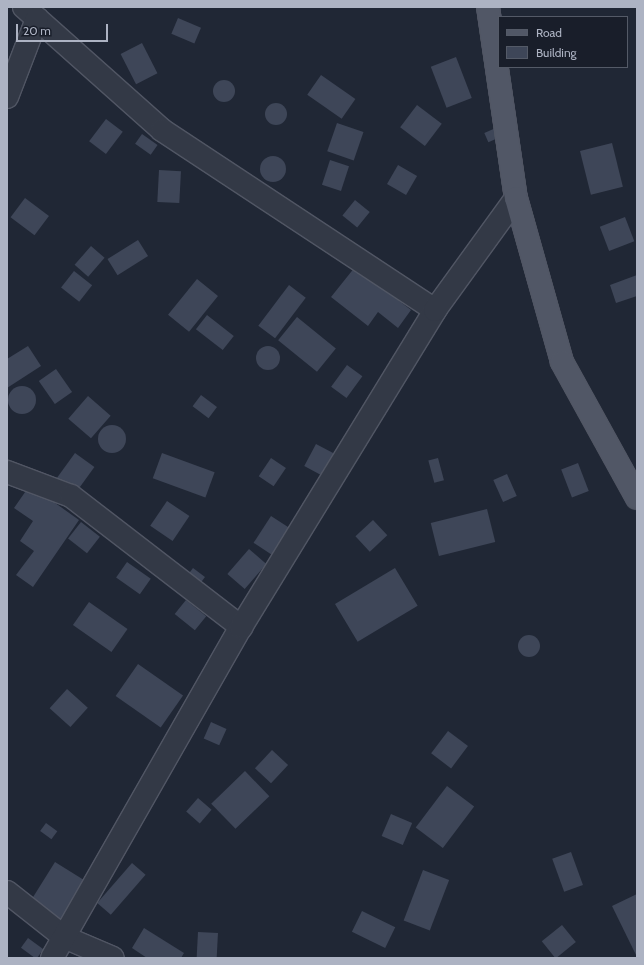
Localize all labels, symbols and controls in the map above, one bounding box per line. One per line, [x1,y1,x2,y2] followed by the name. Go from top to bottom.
[18,16,110,42] scale bar
[498,16,628,68] legend
[23,23,51,38] text: 20 m
[536,25,562,40] text: Road
[536,45,577,60] text: Building

